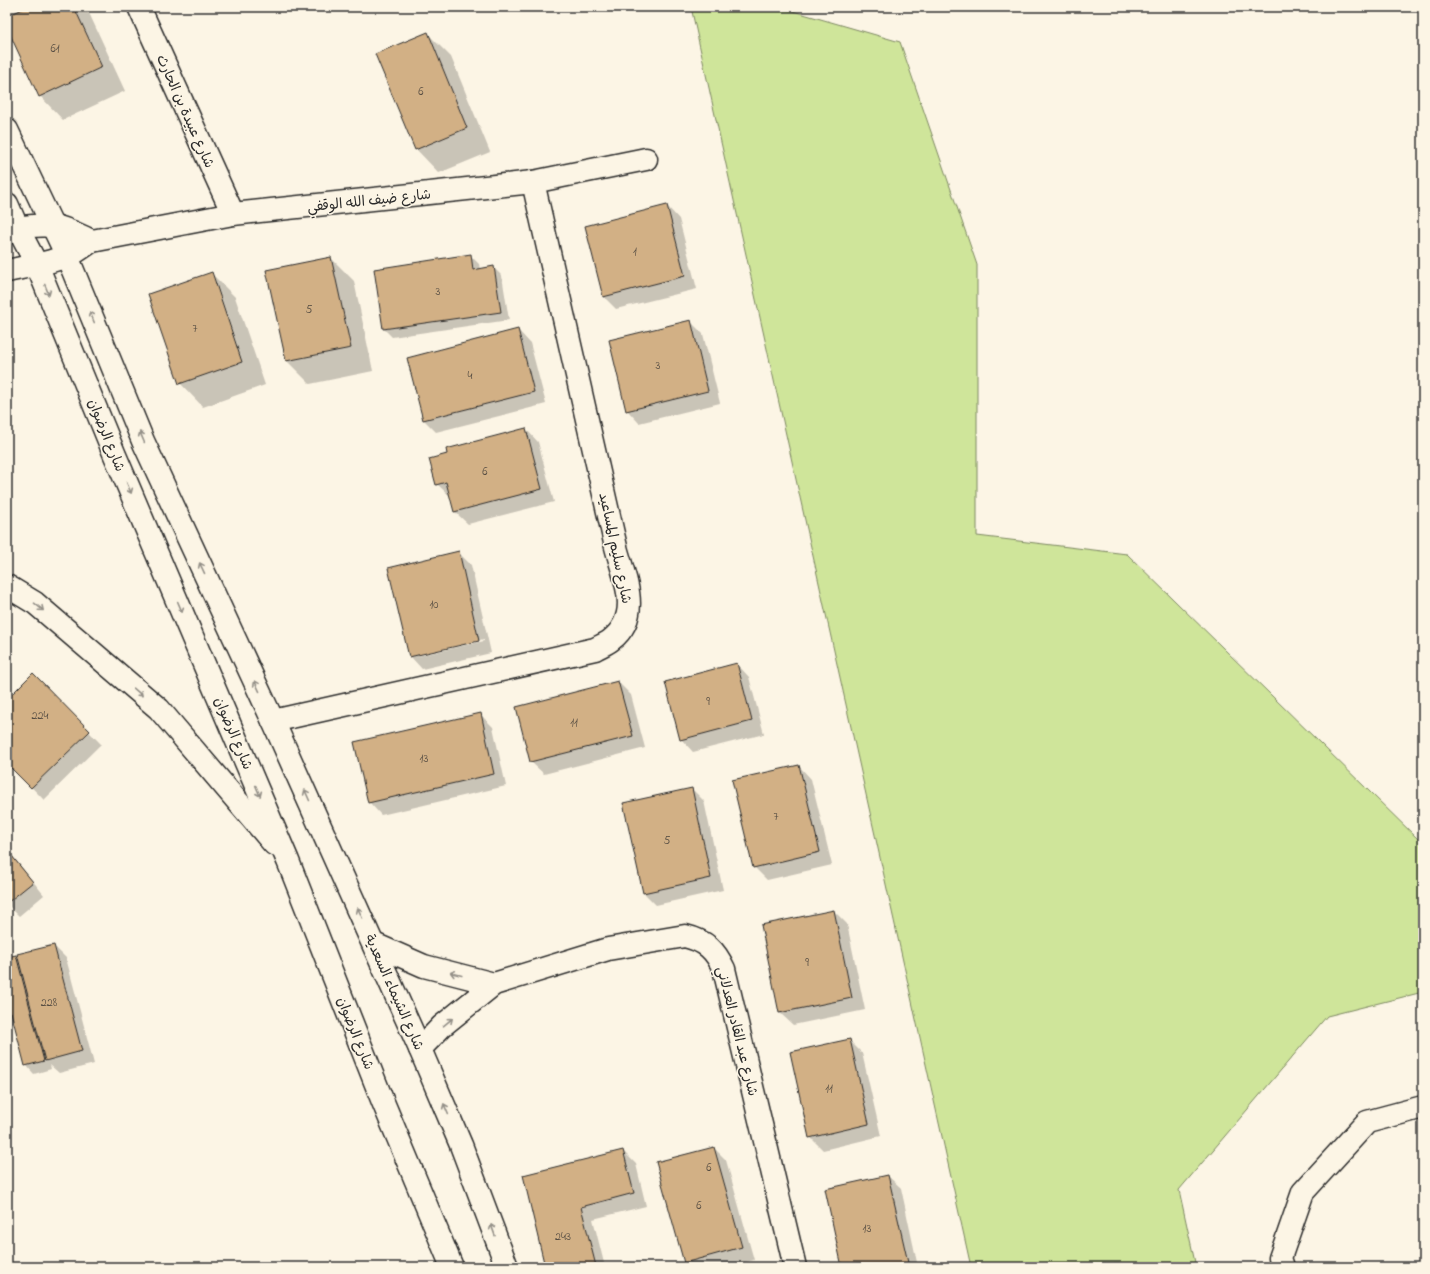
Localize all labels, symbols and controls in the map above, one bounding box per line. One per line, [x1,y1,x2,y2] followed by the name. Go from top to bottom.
[50,40,60,58] house number: 61
[150,52,219,172] street label: شارع عبيدة بن الحارث
[418,83,424,101] house number: 6
[306,185,432,219] street label: شارع ضيف الله الوقفي
[633,243,637,261] house number: 1
[44,283,51,295] one-way arrow
[436,283,441,301] house number: 3
[306,301,313,319] house number: 5
[88,311,96,323] one-way arrow
[193,320,198,338] house number: 7
[656,357,661,375] house number: 3
[468,367,473,385] house number: 4
[81,396,130,475] street label: شارع الرضوان
[137,432,145,444] one-way arrow
[482,463,488,481] house number: 6
[125,481,133,493] one-way arrow
[593,491,637,606] street label: شارع سليم المساعيد
[198,562,205,574] one-way arrow
[429,596,439,614] house number: 10
[177,601,184,613] one-way arrow
[34,603,45,612] one-way arrow
[253,680,260,692] one-way arrow
[133,687,144,696] one-way arrow
[706,693,710,711] house number: 9
[208,694,257,773] street label: شارع الرضوان
[32,707,48,725] house number: 224
[570,714,578,732] house number: 11
[420,750,428,768] house number: 13
[255,785,263,797] one-way arrow
[302,789,310,801] one-way arrow
[774,808,779,826] house number: 7
[664,832,671,850] house number: 5
[356,908,363,920] one-way arrow
[359,931,429,1054] street label: شارع الشيماء السعدية
[805,954,809,972] house number: 9
[709,964,763,1099] street label: شارع عبد القادر العدلاني
[450,970,463,977] one-way arrow
[41,994,58,1012] house number: 228
[330,994,379,1073] street label: شارع الرضوان
[442,1017,453,1026] one-way arrow
[825,1080,833,1098] house number: 11
[442,1104,449,1116] one-way arrow
[706,1159,712,1177] house number: 6
[696,1197,702,1215] house number: 6
[863,1220,871,1238] house number: 13
[489,1224,496,1237] one-way arrow
[555,1228,571,1246] house number: 243

